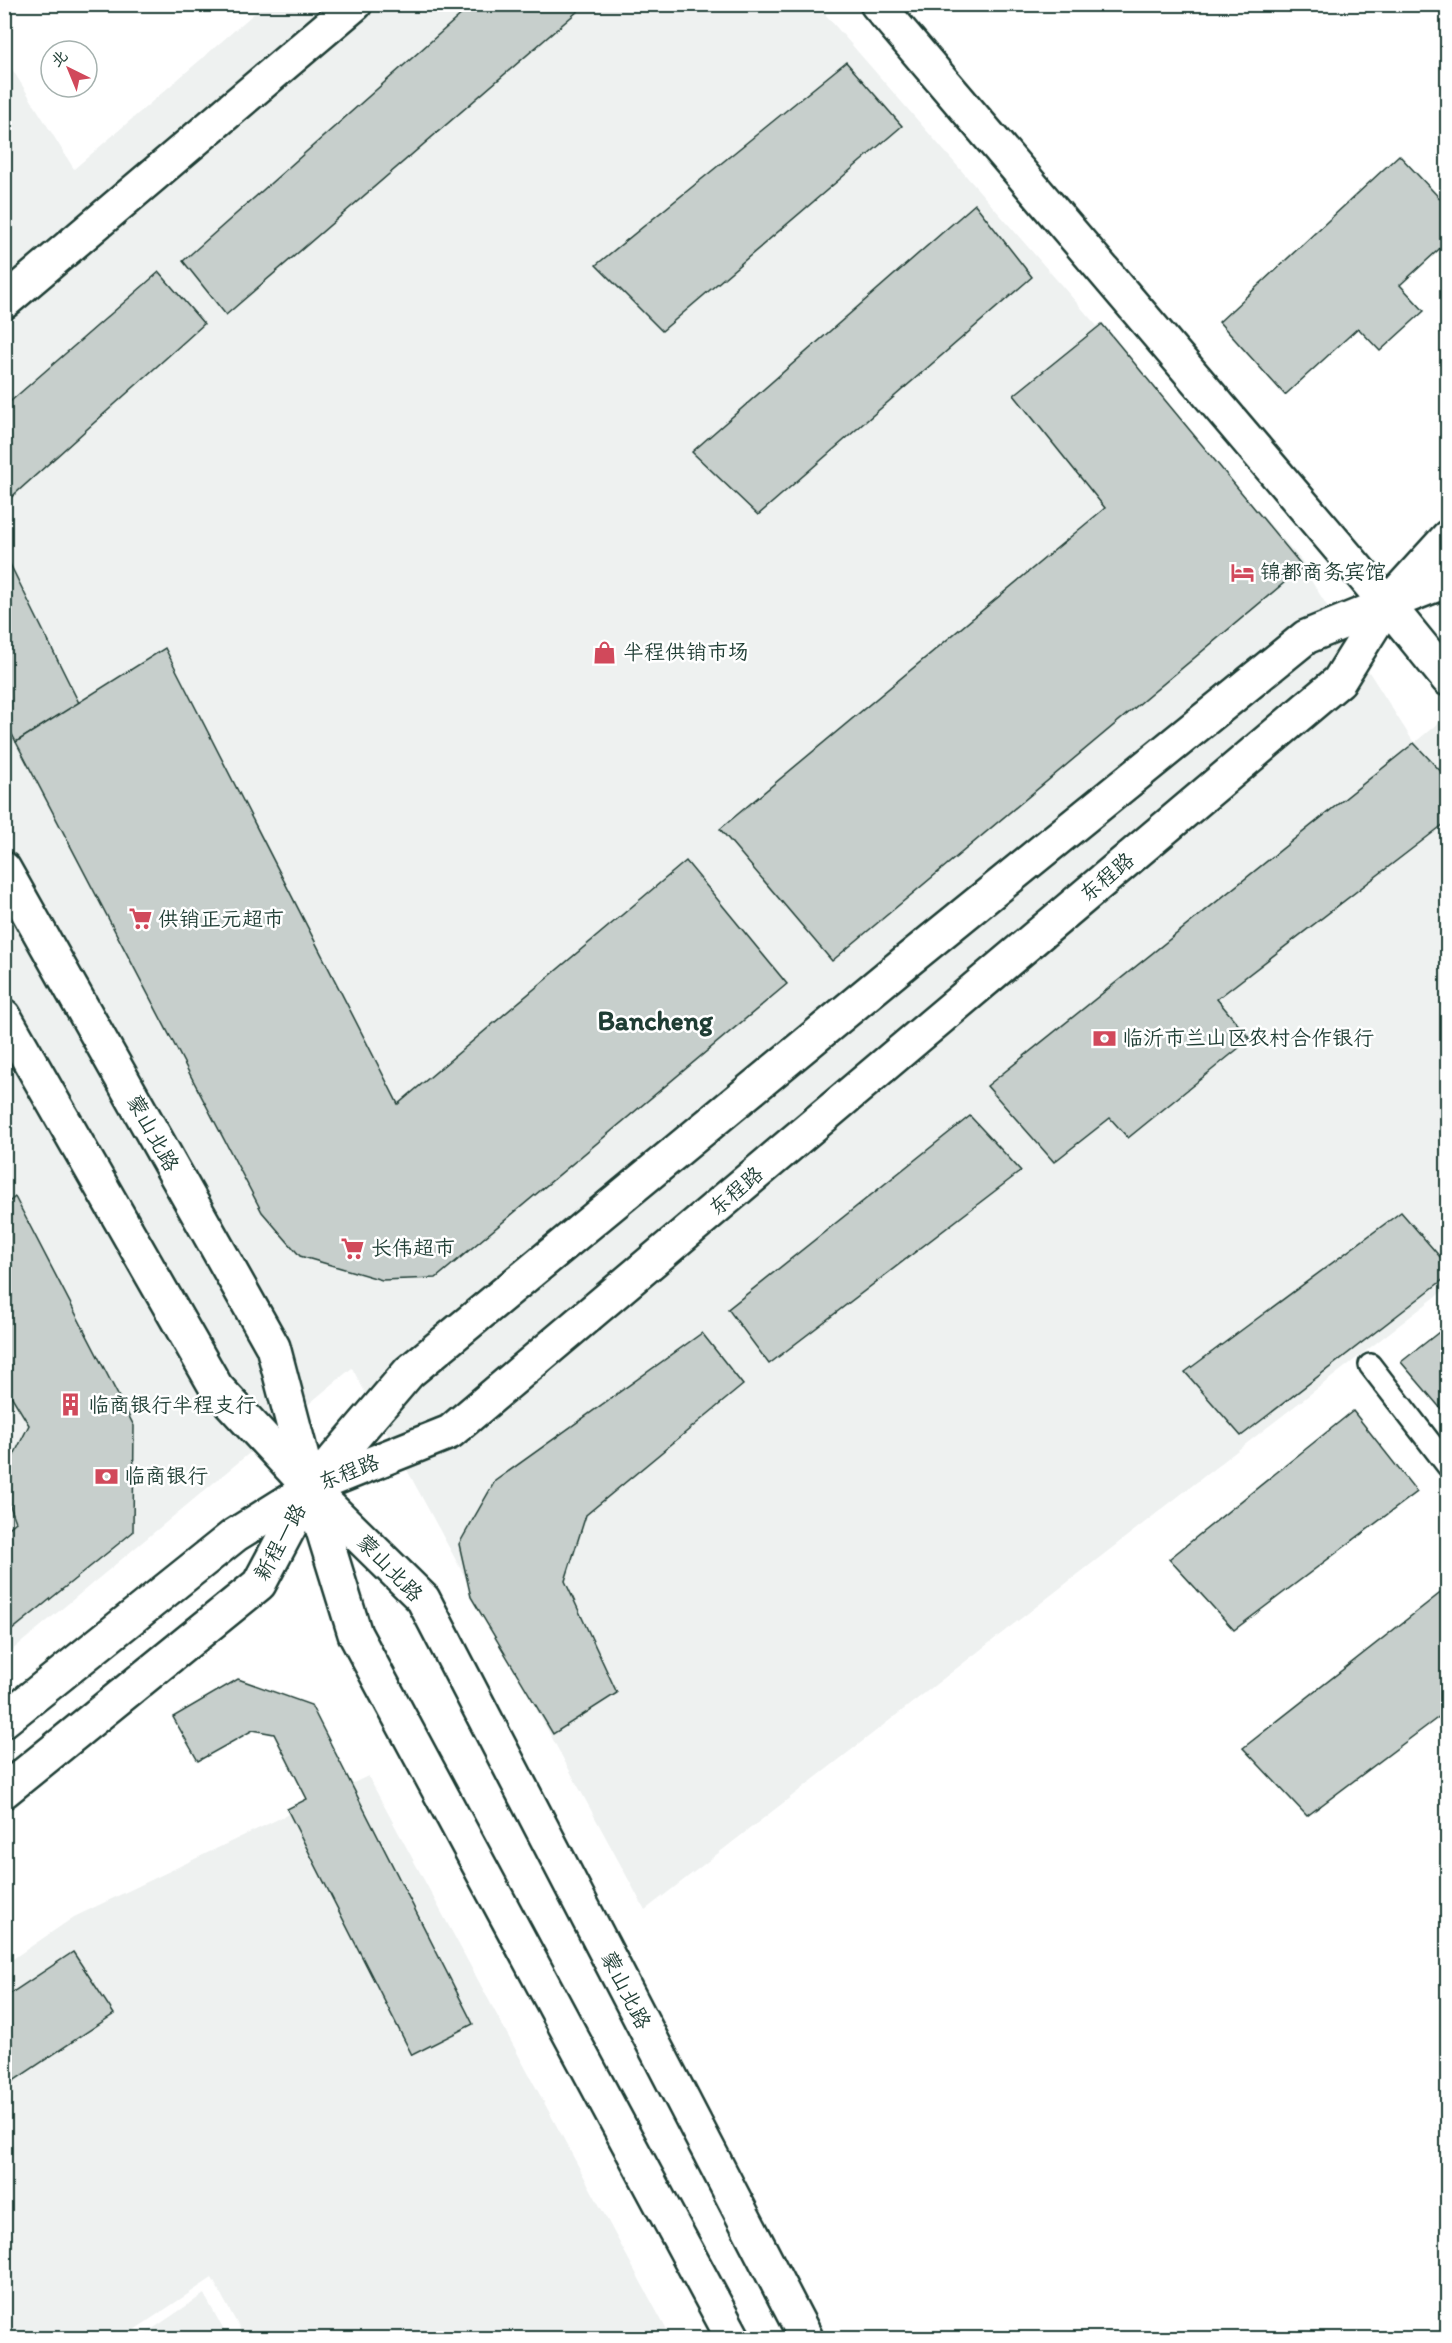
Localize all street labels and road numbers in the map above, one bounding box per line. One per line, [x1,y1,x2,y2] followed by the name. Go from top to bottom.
[1075,847,1139,906] street label: 东程路
[122,1090,185,1176] street label: 蒙山北路
[704,1161,768,1220] street label: 东程路
[315,1449,383,1494] street label: 东程路
[248,1499,311,1585] street label: 新程一路
[352,1529,429,1607] street label: 蒙山北路
[596,1947,657,2033] street label: 蒙山北路

